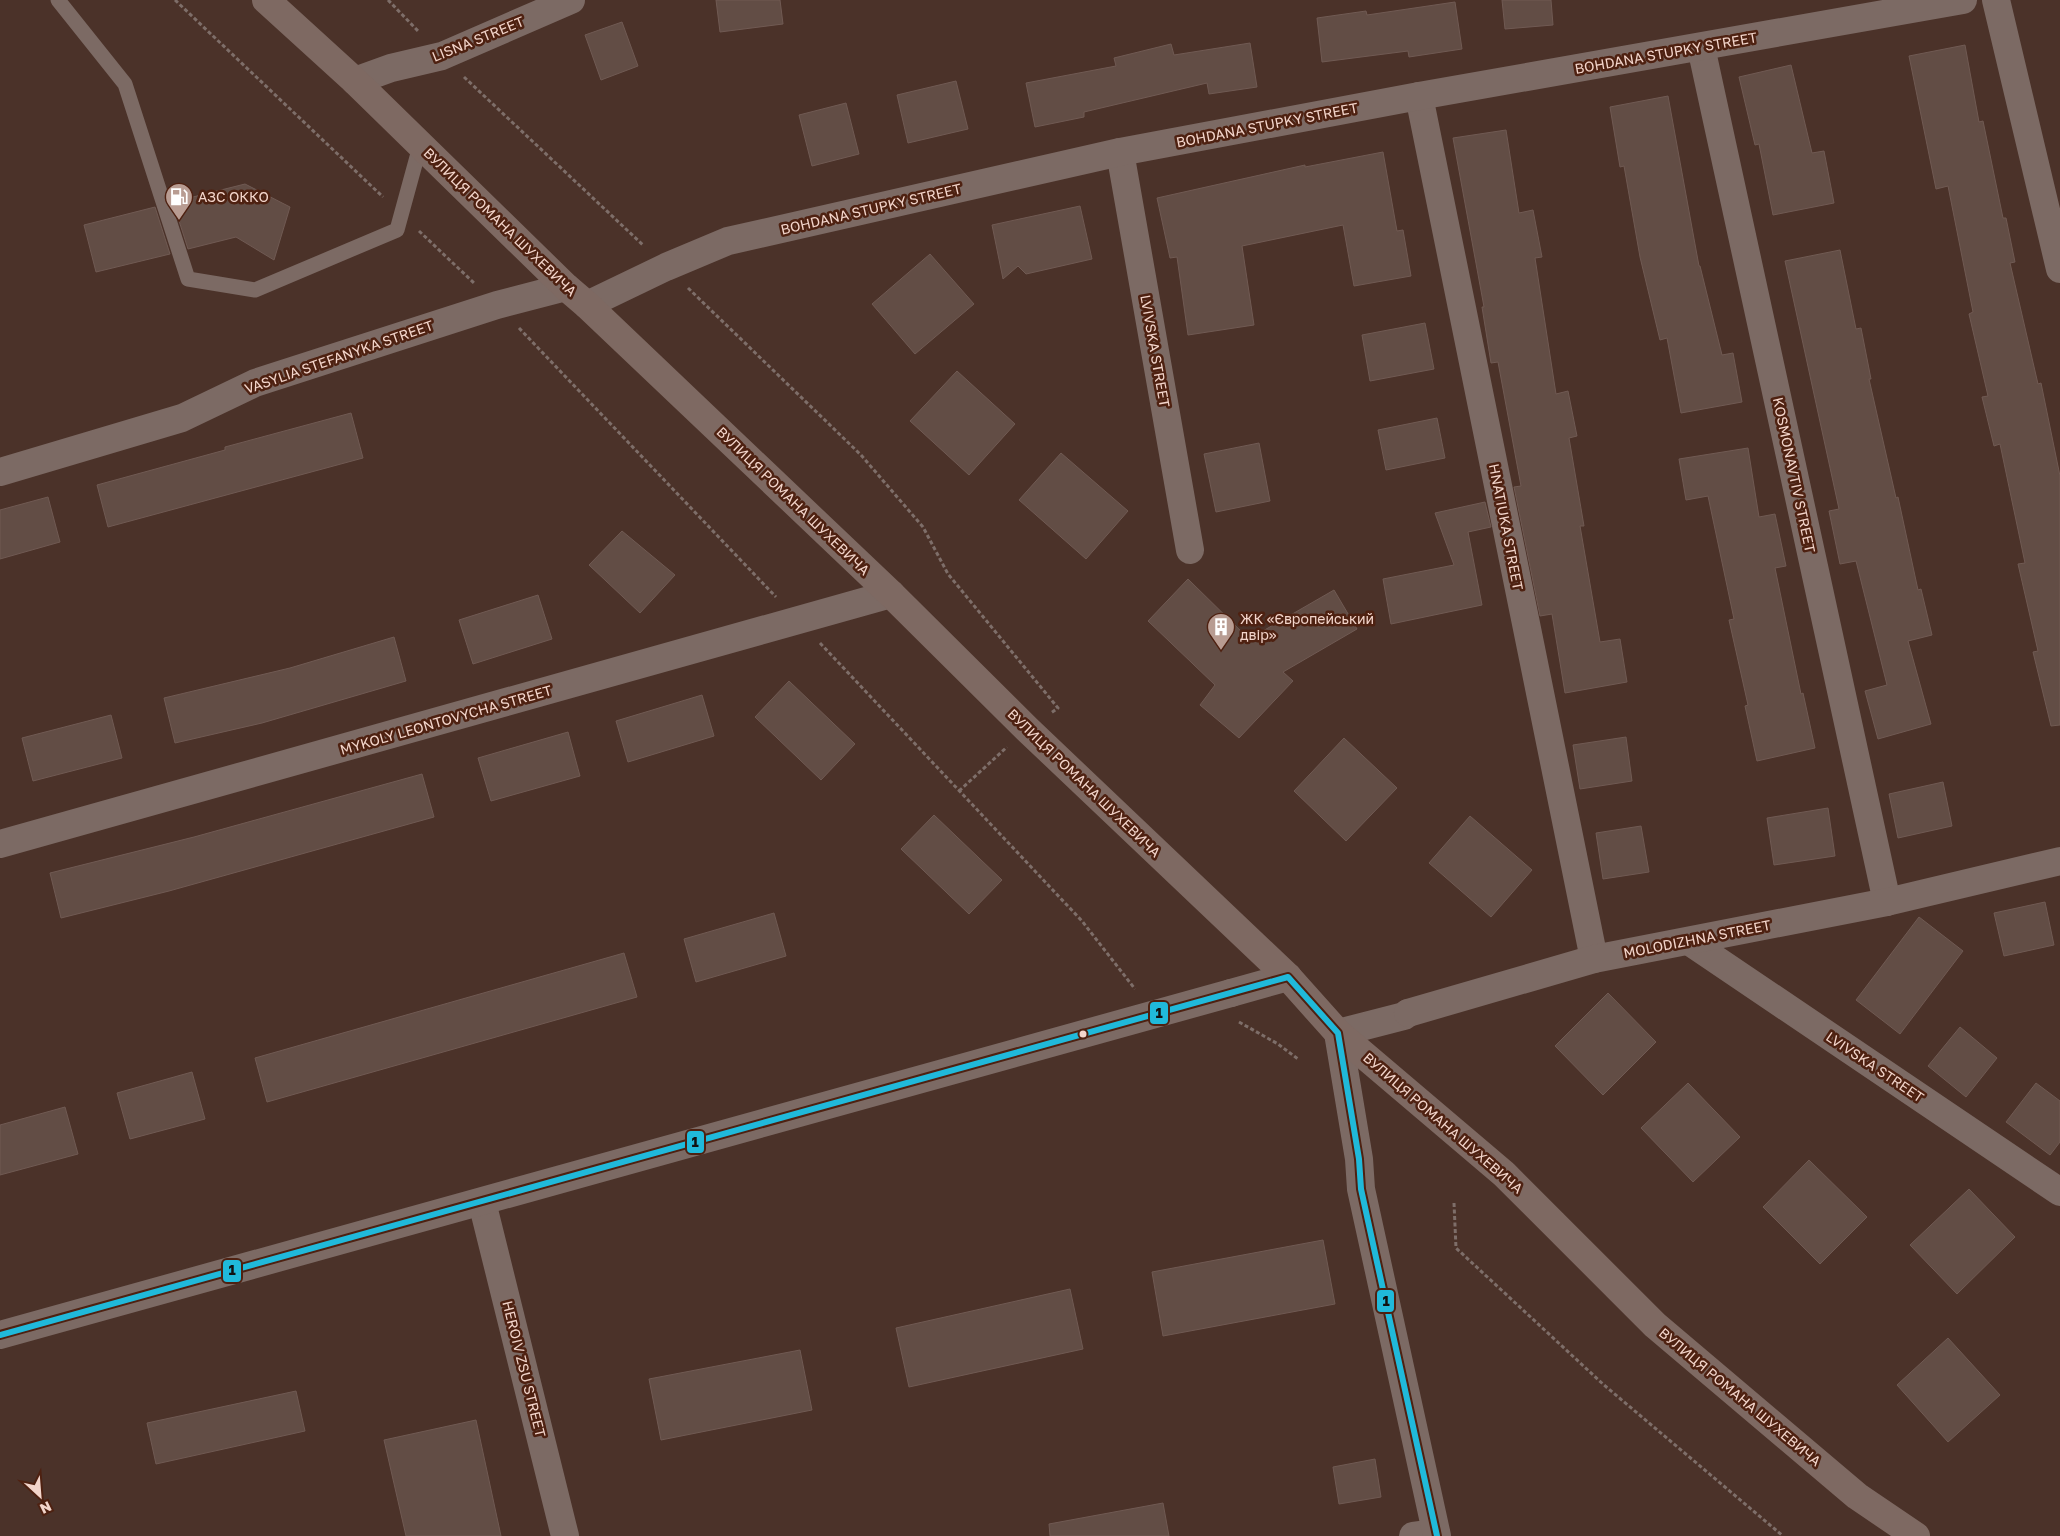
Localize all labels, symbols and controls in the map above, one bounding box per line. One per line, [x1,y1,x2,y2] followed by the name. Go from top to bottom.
[429,12,527,65] street label: LISNA STREET
[1573,28,1759,77] street label: BOHDANA STUPKY STREET
[1175,98,1360,150] street label: BOHDANA STUPKY STREET
[420,144,581,300] street label: ВУЛИЦЯ РОМАНА ШУХЕВИЧА
[779,179,963,238] street label: BOHDANA STUPKY STREET
[164,182,194,221] fuel station icon: АЗС ОККО
[198,188,269,205] place label: АЗС ОККО
[1137,293,1174,409] street label: LVIVSKA STREET
[242,316,436,397] street label: VASYLIA STEFANYKA STREET
[1770,396,1819,555] street label: KOSMONAVTIV STREET
[713,423,874,579] street label: ВУЛИЦЯ РОМАНА ШУХЕВИЧА
[1486,462,1527,592] street label: HNATIUKA STREET
[1240,610,1374,643] place label: ЖК «Європейський двір»
[1206,612,1236,651] building icon: ЖК «Європейський двір»
[338,681,554,758] street label: MYKOLY LEONTOVYCHA STREET
[1004,705,1165,861] street label: ВУЛИЦЯ РОМАНА ШУХЕВИЧА
[1622,916,1772,961] street label: MOLODIZHNA STREET
[1149,1001,1169,1025] line badge: 1
[1155,1004,1163,1021] text: 1
[1823,1028,1928,1106] street label: LVIVSKA STREET
[1078,1029,1088,1039] unlabelled marker
[1360,1049,1527,1197] street label: ВУЛИЦЯ РОМАНА ШУХЕВИЧА
[686,1130,705,1154] line badge: 1
[691,1133,699,1150] text: 1
[222,1259,242,1283] line badge: 1
[228,1261,236,1278] text: 1
[1376,1289,1395,1313] line badge: 1
[1382,1292,1390,1309] text: 1
[499,1299,550,1439] street label: HEROIV ZSU STREET
[1656,1324,1825,1470] street label: ВУЛИЦЯ РОМАНА ШУХЕВИЧА
[15,1471,65,1521] north arrow
[37,1498,54,1518] text: N

